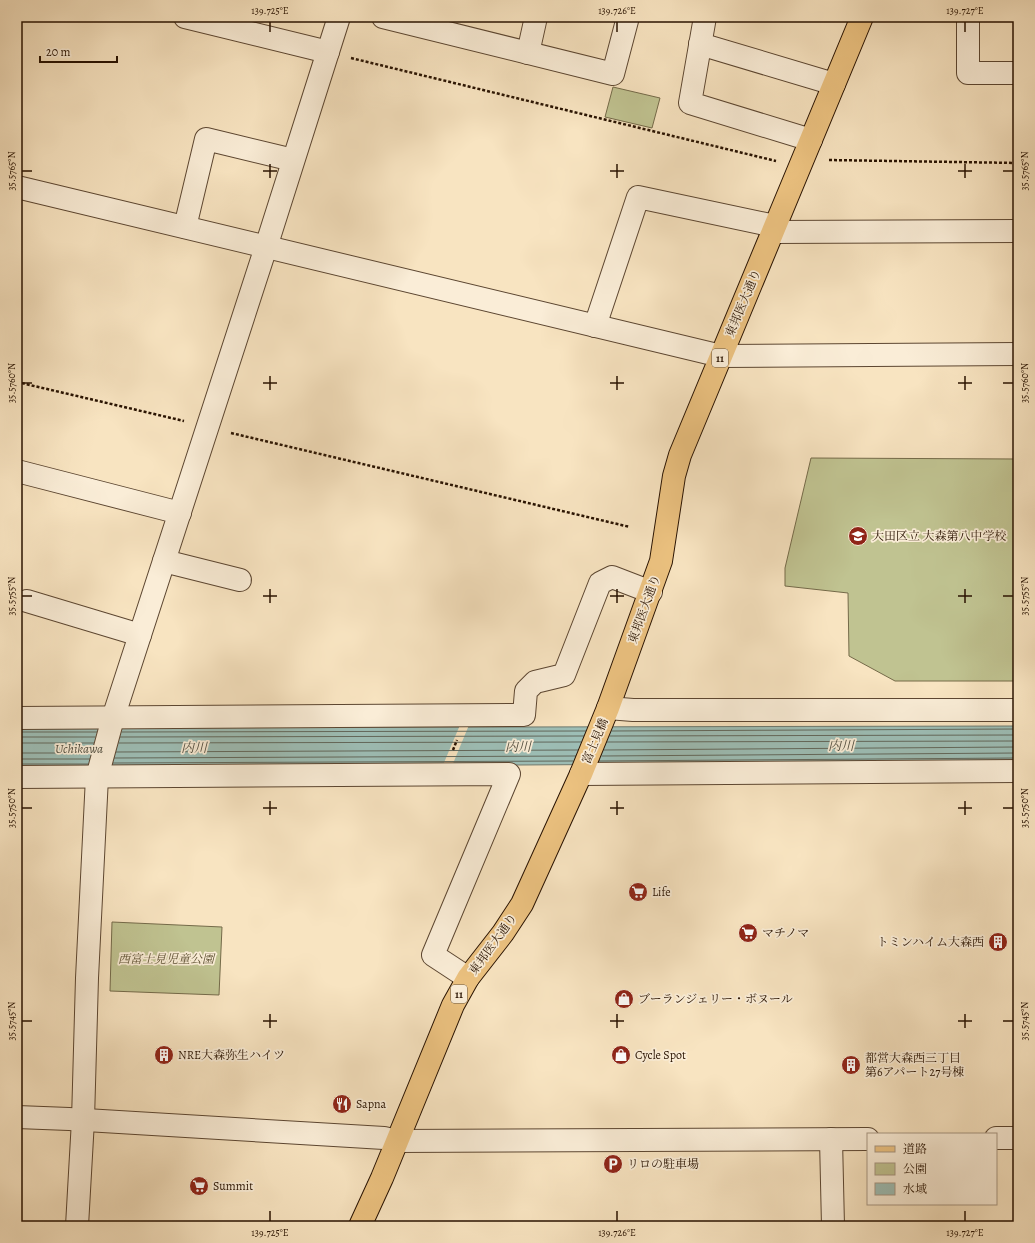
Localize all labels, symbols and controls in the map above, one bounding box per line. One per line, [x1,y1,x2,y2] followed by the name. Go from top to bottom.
[251,4,289,17] text: 139.725°E
[598,4,636,17] text: 139.726°E
[946,4,984,17] text: 139.727°E
[40,38,117,64] scale bar
[46,44,70,60] text: 20 m
[5,151,18,191] text: 35.5765°N
[1018,151,1031,191] text: 35.5765°N
[722,267,764,339] street label: 東邦医大通り
[712,349,728,367] road number: 11
[5,363,18,403] text: 35.5760°N
[1018,363,1031,403] text: 35.5760°N
[847,525,869,547] school or university icon: 大田区立 大森第八中学校
[872,528,1006,544] place label: 大田区立 大森第八中学校
[624,572,664,646] street label: 東邦医大通り
[5,577,18,615] text: 35.5755°N
[1018,577,1031,615] text: 35.5755°N
[578,716,612,766] street label: 富士見橋
[828,737,856,754] water label: 内川
[505,738,533,755] water label: 内川
[181,739,209,756] water label: 内川
[55,740,103,757] water label: Uchikawa
[5,788,18,828] text: 35.5750°N
[1018,788,1031,828] text: 35.5750°N
[627,881,649,903] supermarket icon: Life
[652,884,671,900] place label: Life
[465,910,521,978] street label: 東邦医大通り
[737,922,759,944] supermarket icon: マチノマ
[762,925,809,941] place label: マチノマ
[987,931,1009,953] building icon: トミンハイム大森西
[877,934,984,950] place label: トミンハイム大森西
[118,951,216,967] park label: 西富士見児童公園
[451,985,467,1003] road number: 11
[613,988,635,1010] shop icon: ブーランジェリー・ボヌール
[638,991,793,1007] place label: ブーランジェリー・ボヌール
[5,1001,18,1041] text: 35.5745°N
[1018,1001,1031,1041] text: 35.5745°N
[153,1044,175,1066] building icon: NRE大森弥生ハイツ
[610,1044,632,1066] shop icon: Cycle Spot
[178,1047,285,1063] place label: NRE大森弥生ハイツ
[635,1047,686,1063] place label: Cycle Spot
[865,1050,964,1080] place label: 都営大森西三丁目 第6アパート27号棟
[840,1054,862,1076] building icon: 都営大森西三丁目 第6アパート27号棟
[331,1093,353,1115] restaurant icon: Sapna
[356,1096,387,1112] place label: Sapna
[867,1133,997,1205] legend
[903,1141,927,1157] text: 道路
[602,1153,624,1175] parking icon: リロの駐車場
[627,1156,699,1172] place label: リロの駐車場
[903,1161,927,1177] text: 公園
[188,1175,210,1197] supermarket icon: Summit
[213,1178,253,1194] place label: Summit
[903,1181,927,1197] text: 水域
[251,1226,289,1239] text: 139.725°E
[598,1226,636,1239] text: 139.726°E
[946,1226,984,1239] text: 139.727°E

